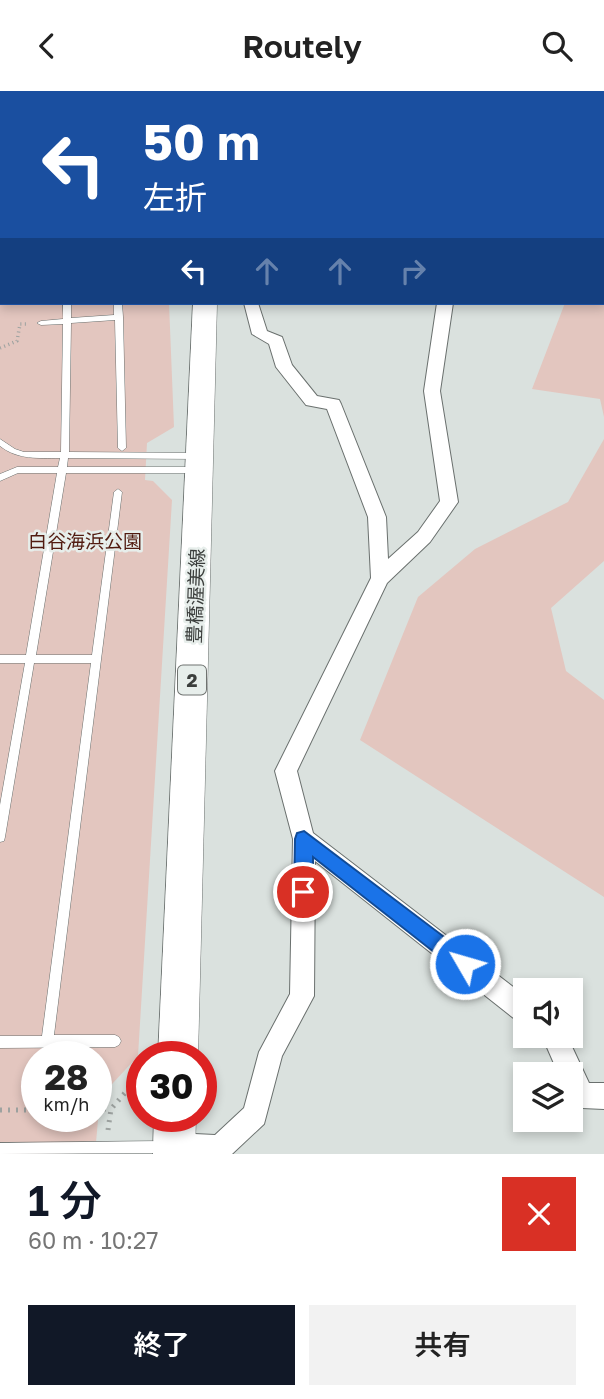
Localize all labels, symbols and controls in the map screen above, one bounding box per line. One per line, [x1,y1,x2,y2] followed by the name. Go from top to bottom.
[28,27,66,65] icon: back
[242,27,362,65] text: Routely
[538,27,576,65] icon: search
[143,112,260,171] text: 50 m
[28,119,119,210] icon: left
[143,178,207,216] text: 左折
[175,252,213,290] icon: left
[248,252,286,290] icon: ahead
[321,252,359,290] icon: ahead
[394,252,432,290] icon: right
[28,529,142,552] park label: 白谷海浜公園
[182,548,208,644] street label: 豊橋渥美線
[178,665,206,695] road number: 2
[273,862,333,922] pin
[284,873,322,911] icon: arrive
[428,927,502,1001] position arrow
[513,978,583,1132] map controls
[513,978,583,1048] button: sound
[126,1041,217,1132] speed limit sign: 30
[45,1056,88,1098] text: 28
[513,1062,583,1132] button: layers
[44,1093,89,1115] text: km/h
[28,1175,102,1225] text: 1 分
[502,1177,576,1251] button: close
[28,1226,159,1254] text: 60 m · 10:27
[28,1305,295,1385] button: 終了
[309,1305,576,1385] button: 共有

